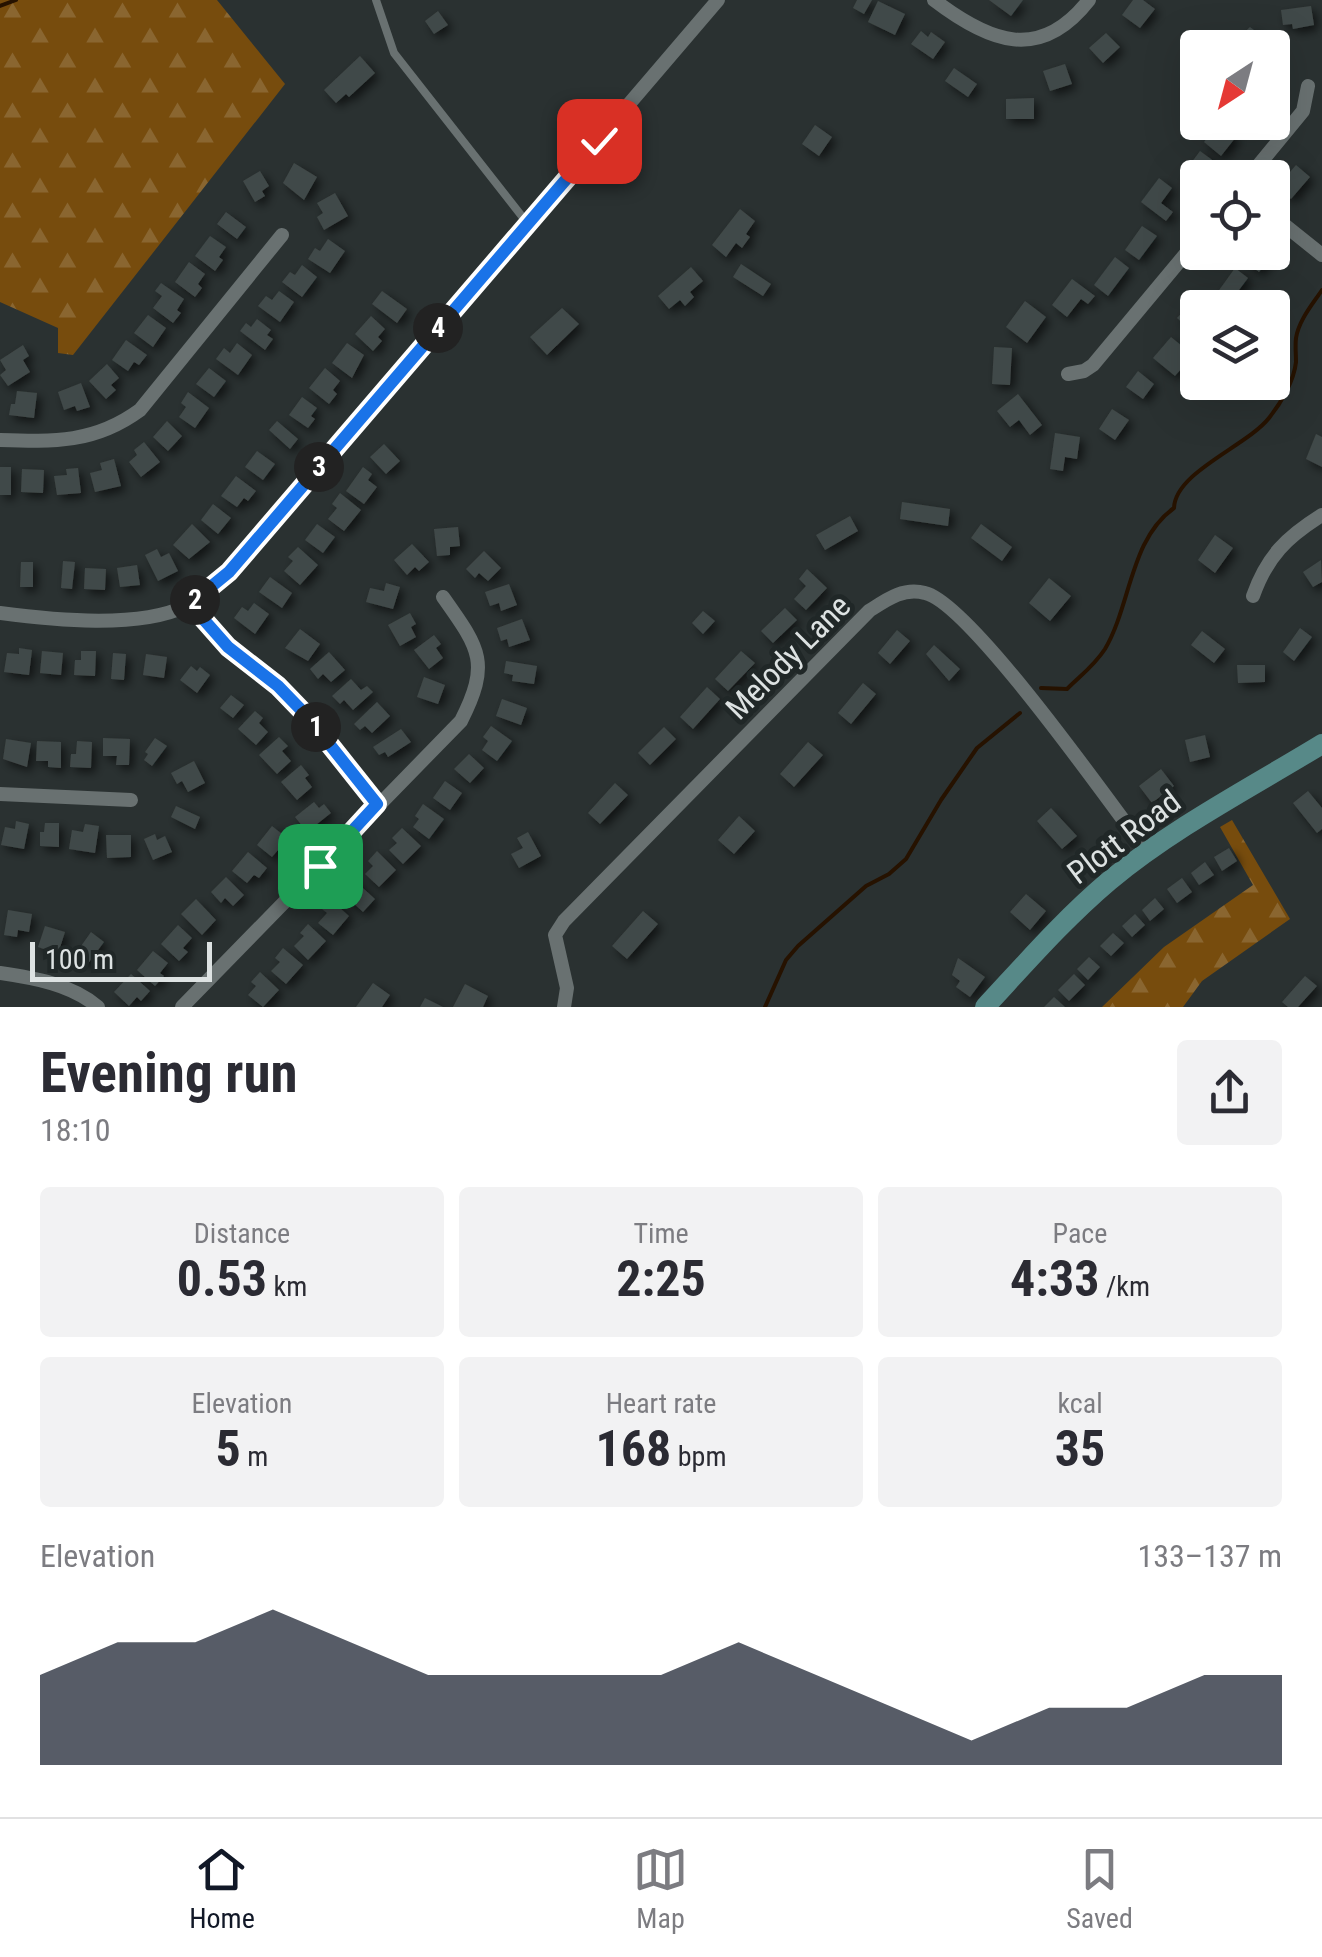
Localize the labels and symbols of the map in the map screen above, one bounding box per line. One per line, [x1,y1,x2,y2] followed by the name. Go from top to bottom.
[1180,30,1290,140] north arrow
[557,99,642,184] pin
[413,303,463,353] pin: 4
[294,442,344,492] pin: 3
[170,575,220,625] pin: 2
[718,587,858,727] street label: Melody Lane
[291,702,341,752] pin: 1
[1060,782,1188,892] street label: Plott Road
[278,824,363,909] pin
[30,937,212,981] scale bar

